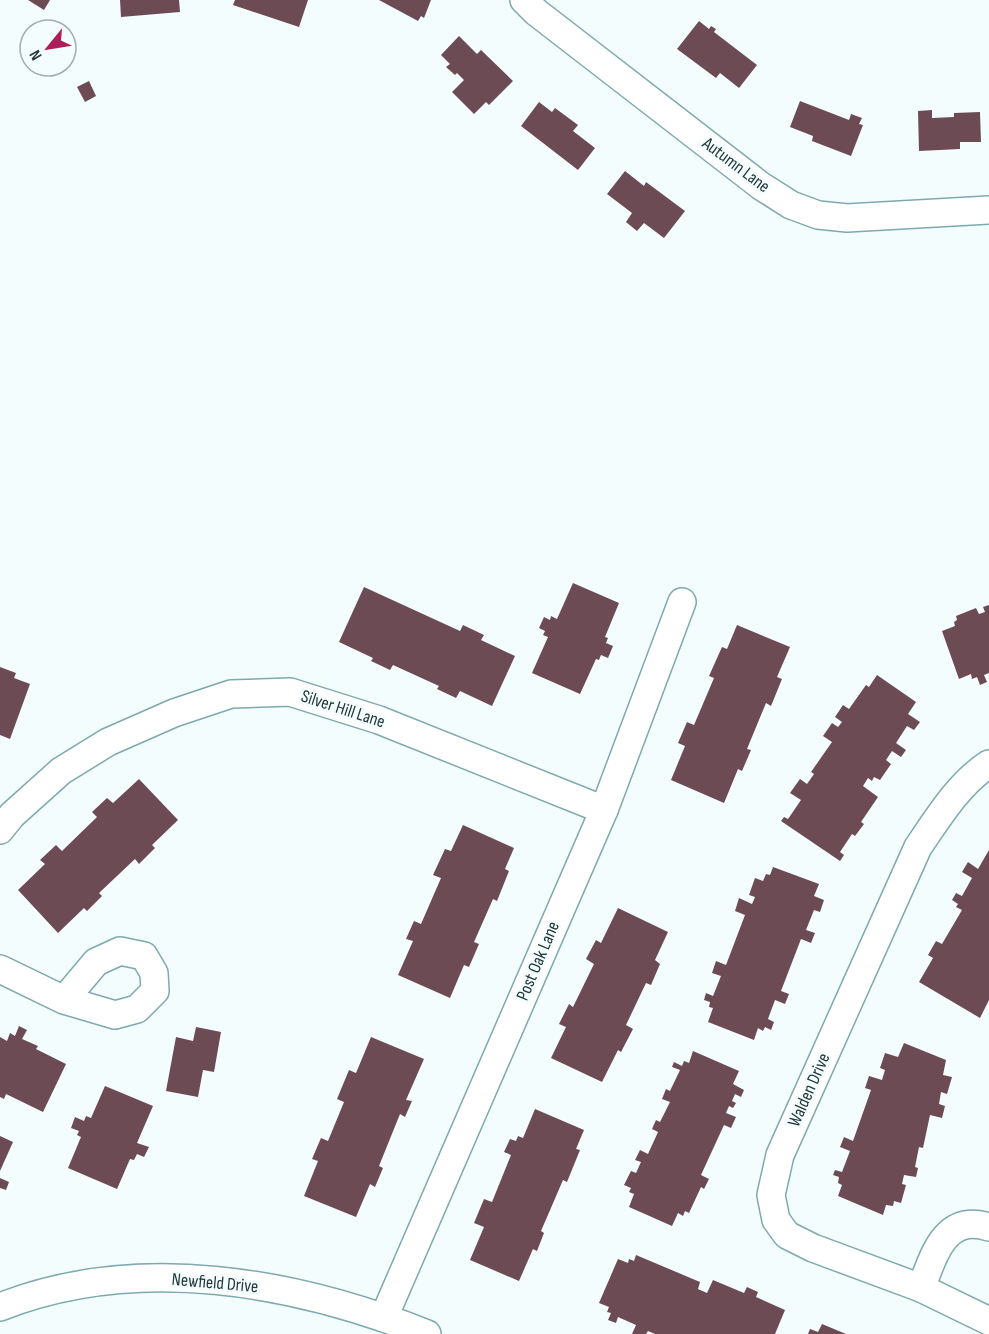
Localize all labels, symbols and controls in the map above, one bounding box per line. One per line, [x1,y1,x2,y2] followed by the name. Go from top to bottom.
[18,18,78,78] north arrow
[26,46,47,63] text: N
[697,132,774,197] street label: Autumn Lane
[298,686,388,732] street label: Silver Hill Lane
[512,918,564,1004] street label: Post Oak Lane
[783,1050,835,1130] street label: Walden Drive
[171,1269,259,1297] street label: Newfield Drive

